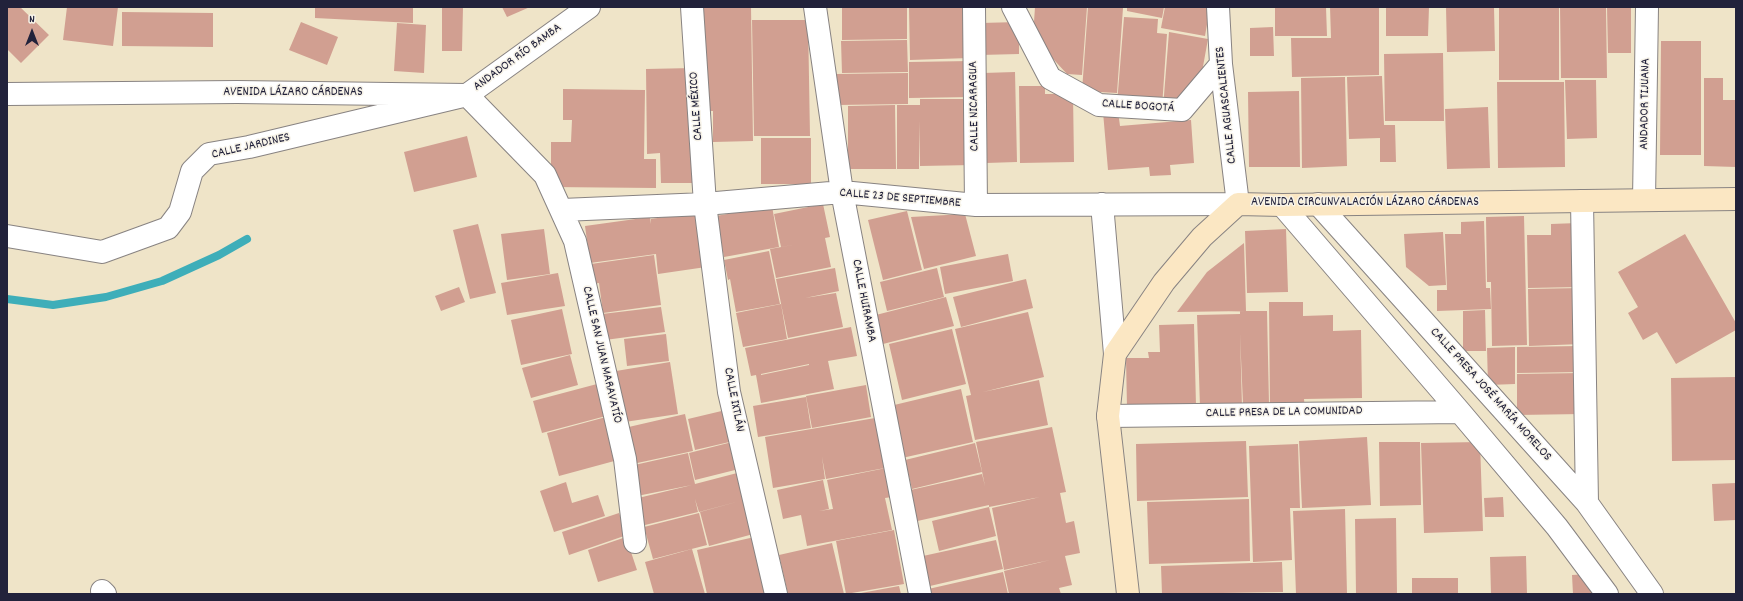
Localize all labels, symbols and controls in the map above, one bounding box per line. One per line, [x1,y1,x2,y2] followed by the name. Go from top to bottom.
[12,12,52,52] north arrow
[29,12,35,28] text: N
[471,21,565,95] street label: ANDADOR RÍO BAMBA
[1213,46,1241,164] street label: CALLE AGUASCALIENTES
[1637,58,1655,150] street label: ANDADOR TIJUANA
[966,61,984,151] street label: CALLE NICARAGUA
[687,71,707,141] street label: CALLE MÉXICO
[223,85,363,101] street label: AVENIDA LÁZARO CÁRDENAS
[1101,97,1175,117] street label: CALLE BOGOTÁ
[210,130,292,164] street label: CALLE JARDINES
[839,186,961,212] street label: CALLE 23 DE SEPTIEMBRE
[1251,195,1479,211] street label: AVENIDA CIRCUNVALACIÓN LÁZARO CÁRDENAS
[847,258,879,344] street label: CALLE HUIRAMBA
[578,285,624,425] street label: CALLE SAN JUAN MARAVATÍO
[1426,325,1554,465] street label: CALLE PRESA JOSÉ MARÍA MORELOS
[719,366,747,434] street label: CALLE IXTLÁN
[1206,404,1362,422] street label: CALLE PRESA DE LA COMUNIDAD

